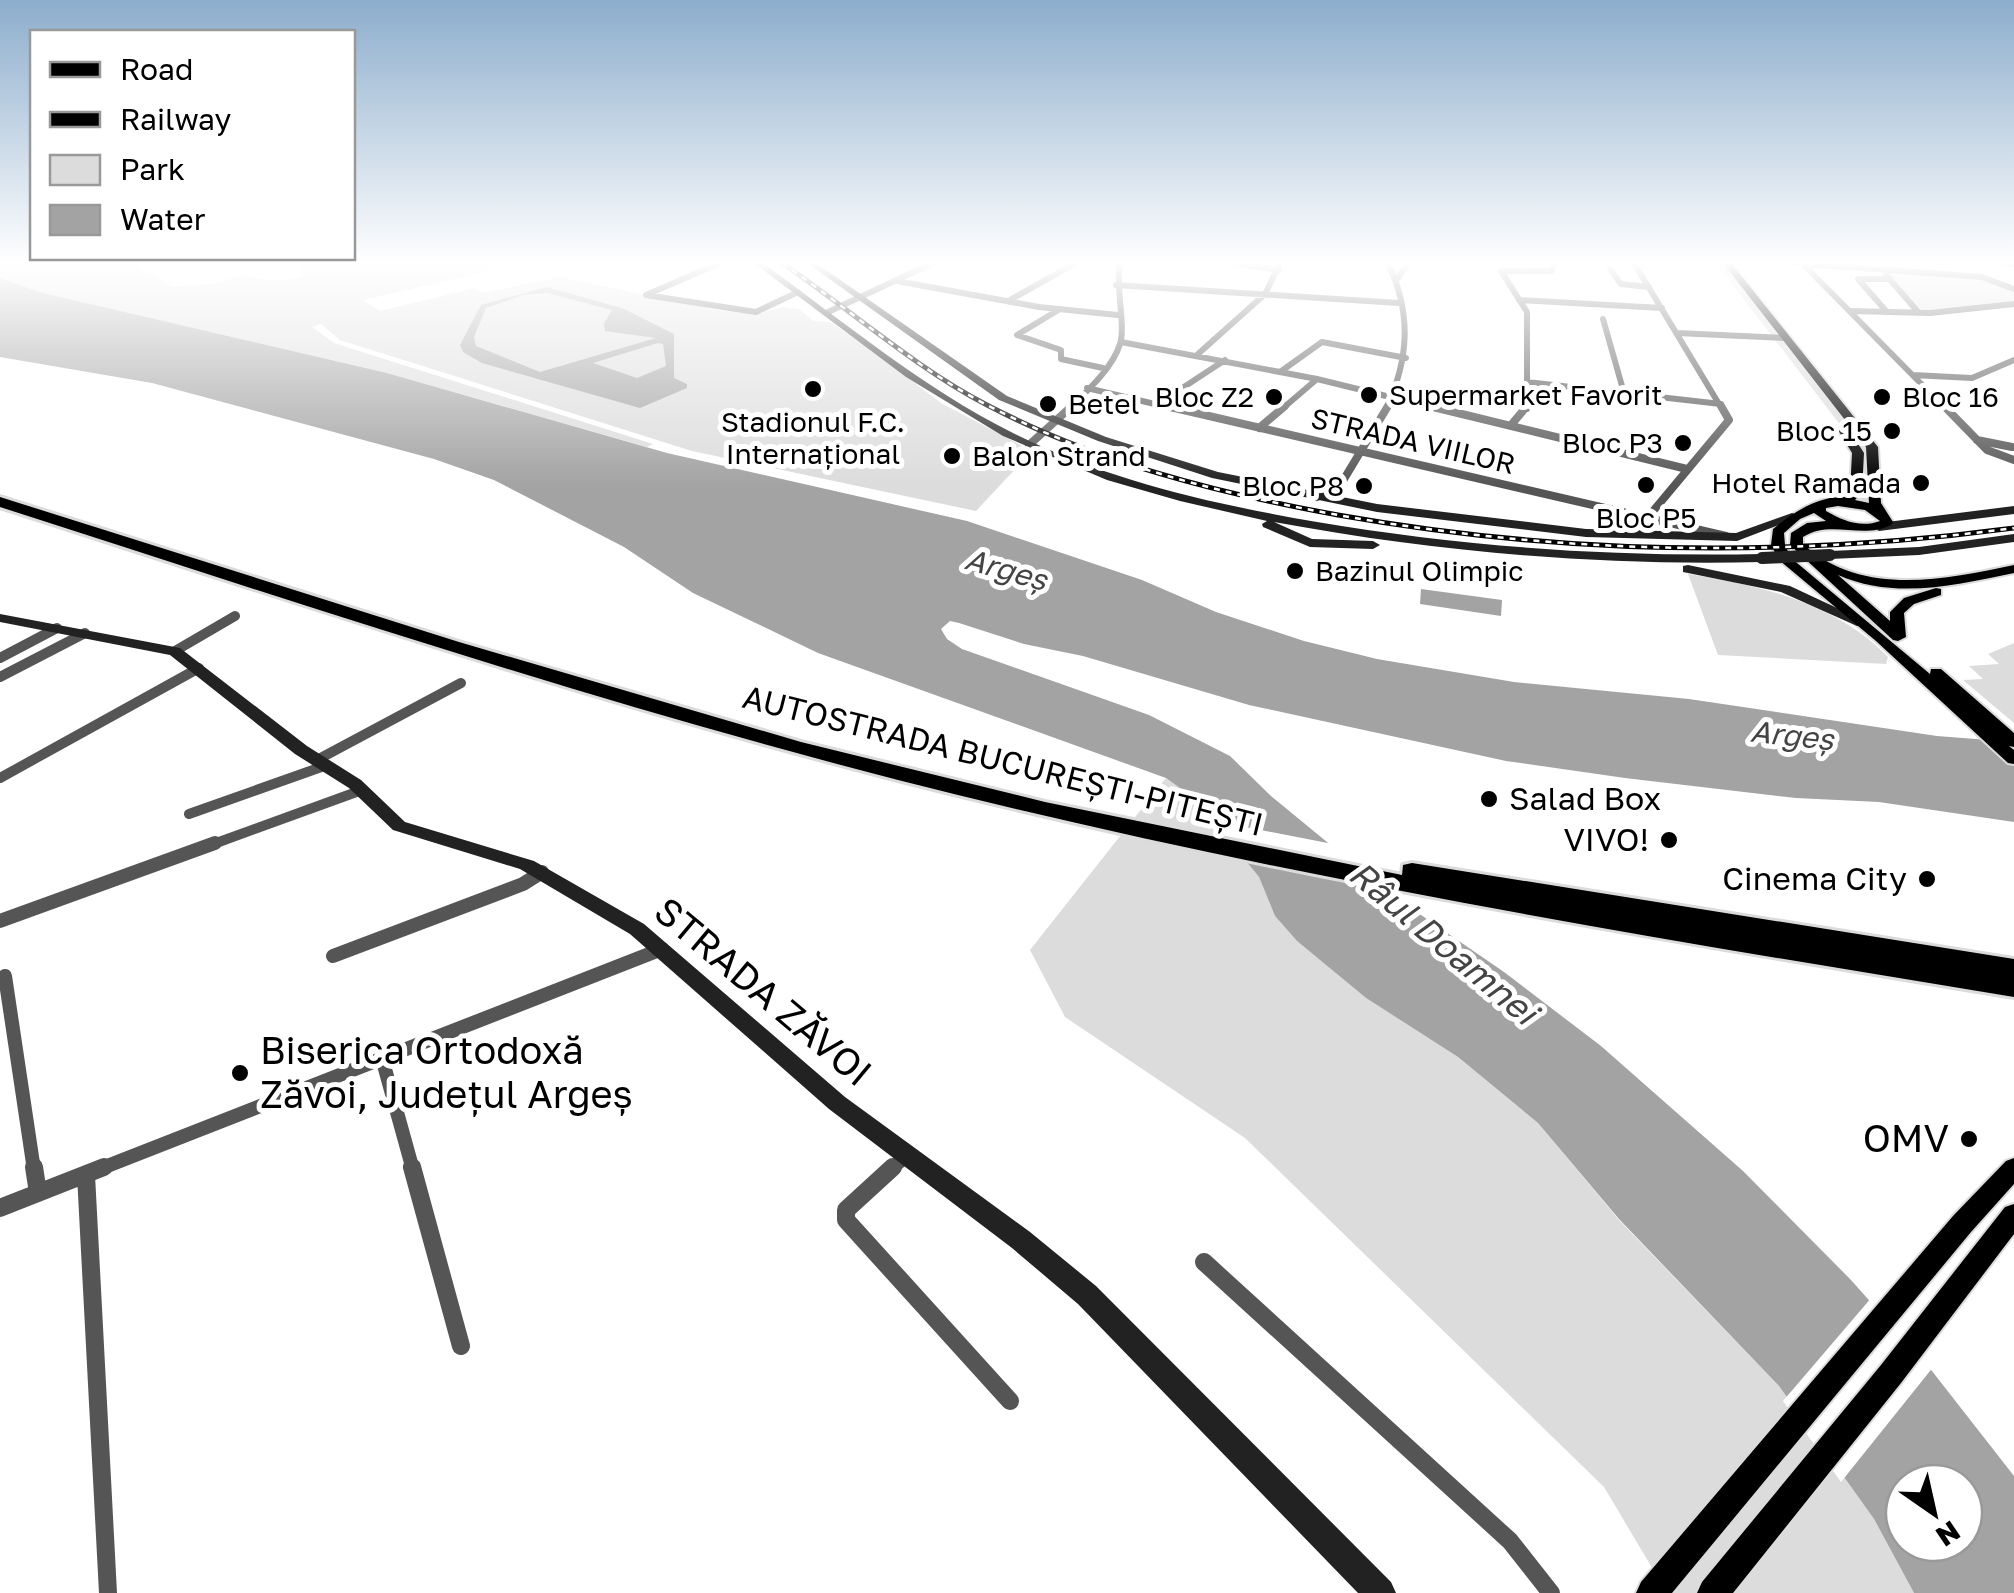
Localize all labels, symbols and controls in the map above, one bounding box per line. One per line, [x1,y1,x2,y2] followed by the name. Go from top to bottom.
[30,30,355,260] legend
[120,51,194,87] text: Road
[120,101,231,137] text: Railway
[120,151,185,187] text: Park
[120,201,206,237] text: Water
[802,378,824,400] marker: Stadionul F.C. Internațional
[1389,378,1662,411] place label: Supermarket Favorit
[1154,380,1254,413] place label: Bloc Z2
[1902,380,1999,413] place label: Bloc 16
[1358,384,1380,406] marker: Supermarket Favorit
[1263,386,1285,408] marker: Bloc Z2
[1871,386,1893,408] marker: Bloc 16
[1068,387,1139,420] place label: Betel
[1037,393,1059,415] marker: Betel
[1308,401,1518,480] street label: STRADA VIILOR
[721,405,905,471] place label: Stadionul F.C. Internațional
[1776,414,1872,447] place label: Bloc 15
[1881,420,1903,442] marker: Bloc 15
[1562,426,1663,459] place label: Bloc P3
[1672,432,1694,454] marker: Bloc P3
[972,439,1146,472] place label: Balon Strand
[941,445,963,467] marker: Balon Strand
[1711,466,1901,499] place label: Hotel Ramada
[1242,469,1344,502] place label: Bloc P8
[1910,472,1932,494] marker: Hotel Ramada
[1635,474,1657,496] marker: Bloc P5
[1353,475,1375,497] marker: Bloc P8
[1595,501,1697,534] place label: Bloc P5
[961,540,1052,598] water label: Argeș
[1315,554,1523,587] place label: Bazinul Olimpic
[1284,560,1306,582] marker: Bazinul Olimpic
[739,677,1267,843] street label: AUTOSTRADA BUCUREȘTI-PITEȘTI
[1749,713,1836,757] water label: Argeș
[1509,779,1661,817] place label: Salad Box
[1478,788,1500,810] marker: Salad Box
[1563,820,1649,858] place label: VIVO!
[1658,829,1680,851] marker: VIVO!
[1341,852,1549,1035] water label: Râul Doamnei
[1722,859,1907,897] place label: Cinema City
[1916,868,1938,890] marker: Cinema City
[646,887,882,1095] street label: STRADA ZĂVOI
[260,1027,633,1117] place label: Biserica Ortodoxă Zăvoi, Județul Argeș
[229,1062,251,1084] marker: Biserica Ortodoxă Zăvoi, Județul Argeș
[1863,1115,1949,1160] place label: OMV
[1958,1128,1980,1150] marker: OMV
[1884,1463,1984,1563] north arrow
[1930,1515,1966,1554] text: N

